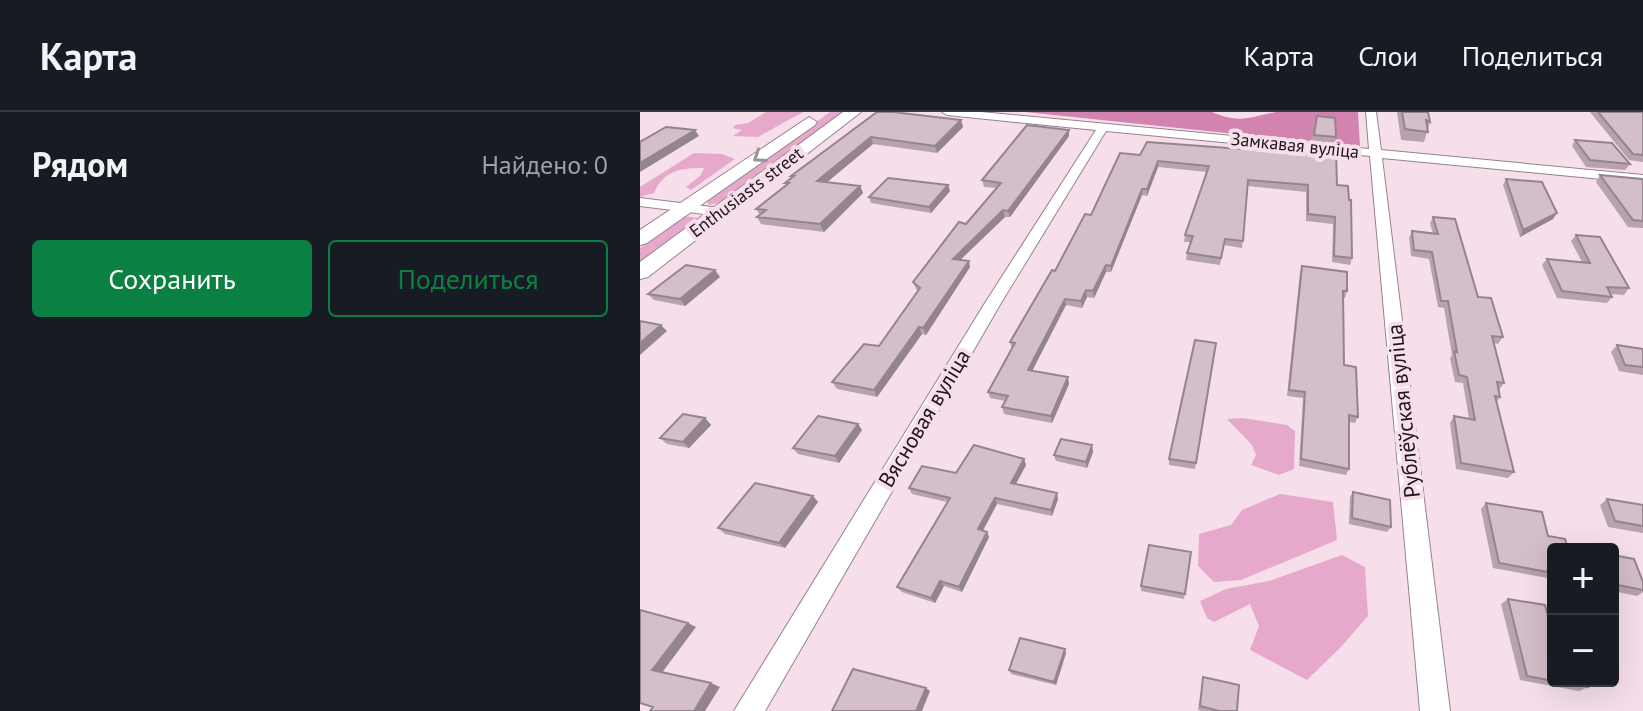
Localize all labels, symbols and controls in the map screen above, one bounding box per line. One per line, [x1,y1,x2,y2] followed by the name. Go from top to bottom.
[40,31,137,80] text: Карта
[1244,37,1314,74] text: Карта
[1358,37,1418,74] text: Слои
[1462,37,1603,74] text: Поделиться
[1230,127,1360,163] street label: Замкавая вуліца
[32,142,128,186] text: Рядом
[685,142,807,242] street label: Enthusiasts street
[753,147,767,162] one-way arrow
[481,148,608,181] text: Найдено: 0
[32,240,312,317] button: Сохранить
[328,240,608,317] button: Поделиться
[1380,323,1426,499] street label: Рублёўская вуліца
[872,344,976,492] street label: Вясновая вуліца
[1547,543,1619,687] map controls
[1547,543,1619,615] button: +
[1547,615,1619,687] button: −

